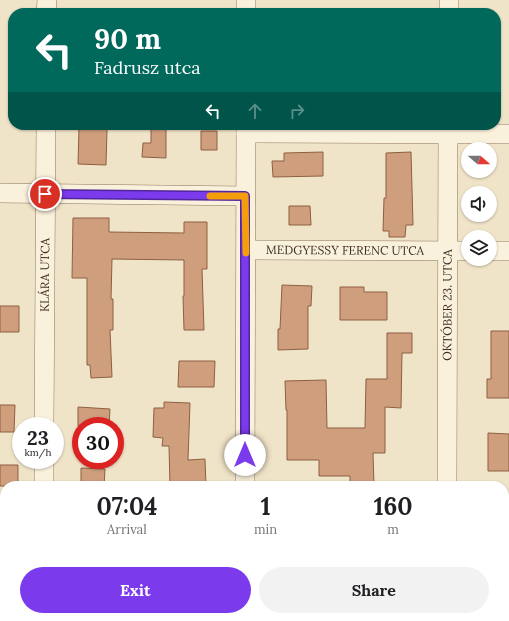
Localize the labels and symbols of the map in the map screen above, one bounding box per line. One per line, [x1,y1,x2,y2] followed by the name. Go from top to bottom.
[461,142,497,178] north arrow
[28,177,62,211] pin
[37,237,52,312] street label: KLÁRA UTCA
[266,242,425,258] street label: MEDGYESSY FERENC UTCA
[439,249,455,361] street label: OKTÓBER 23. UTCA
[72,417,124,469] speed limit sign: 30
[224,434,266,476] position arrow

